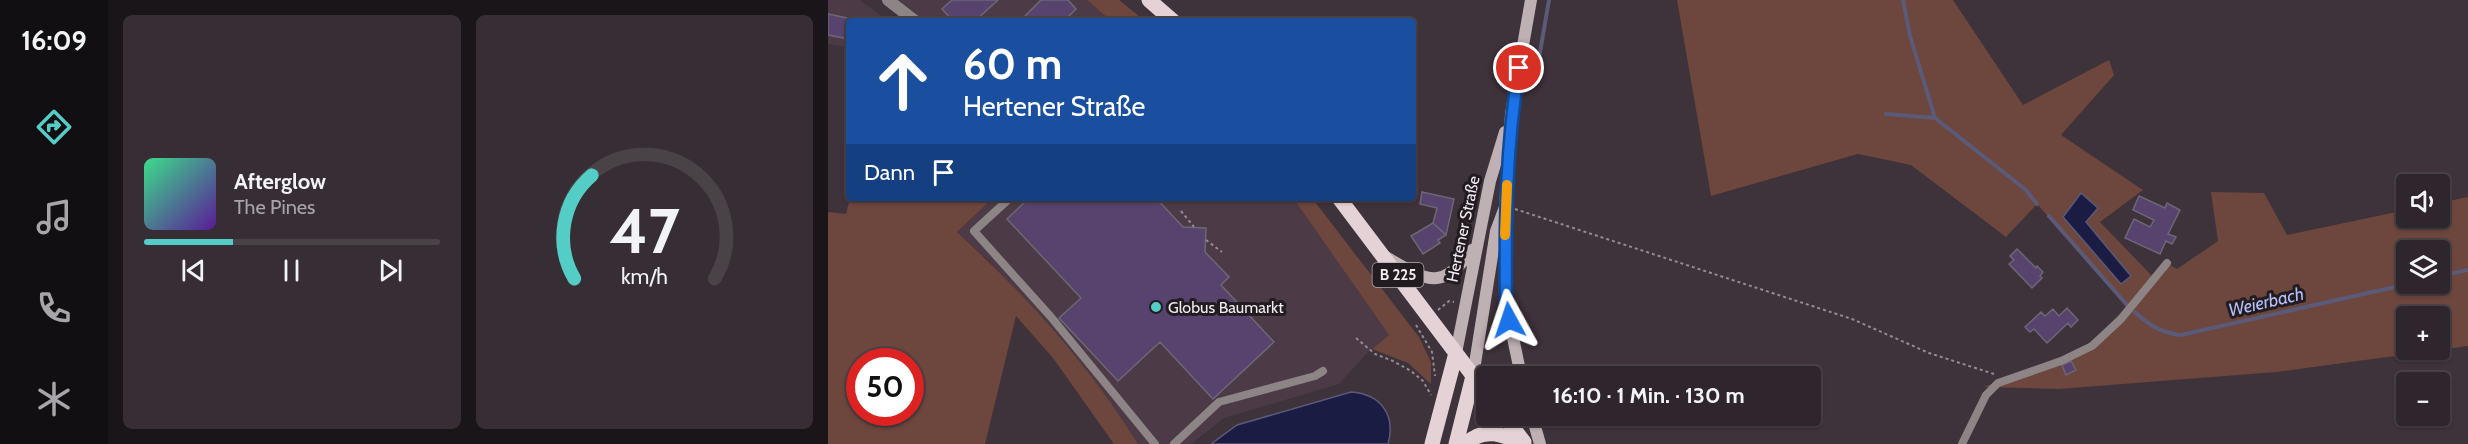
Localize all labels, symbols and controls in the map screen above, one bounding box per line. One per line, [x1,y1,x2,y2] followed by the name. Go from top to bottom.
[21,24,87,57] text: 16:09
[963,38,1062,90] text: 60 m
[864,42,942,120] icon: ahead
[1493,42,1544,93] pin
[1502,51,1535,84] icon: arrive
[963,90,1145,123] text: Hertener Straße
[33,106,75,148] icon: directions
[927,156,960,189] icon: arrive
[864,159,915,186] text: Dann
[234,168,326,195] text: Afterglow
[1442,174,1484,284] street label: Hertener Straße
[2396,174,2450,426] map controls
[2396,174,2450,228] button: sound
[609,193,680,269] text: 47
[234,195,315,219] text: The Pines
[33,196,75,238] icon: music
[2396,240,2450,294] button: layers
[177,254,210,287] icon: previous
[275,254,308,287] icon: pause
[374,254,407,287] icon: next
[621,263,668,289] text: km/h
[1372,263,1424,287] road number: B 225
[2226,283,2306,321] water label: Weierbach
[33,287,75,329] icon: phone
[1477,288,1541,352] position arrow
[1168,298,1284,317] place label: Globus Baumarkt
[1149,300,1163,314] marker: Globus Baumarkt
[2396,306,2450,360] button: +
[846,348,924,426] speed limit sign: 50
[2396,372,2450,426] button: −
[33,378,75,420] icon: climate
[1552,382,1745,409] text: 16:10 · 1 Min. · 130 m

